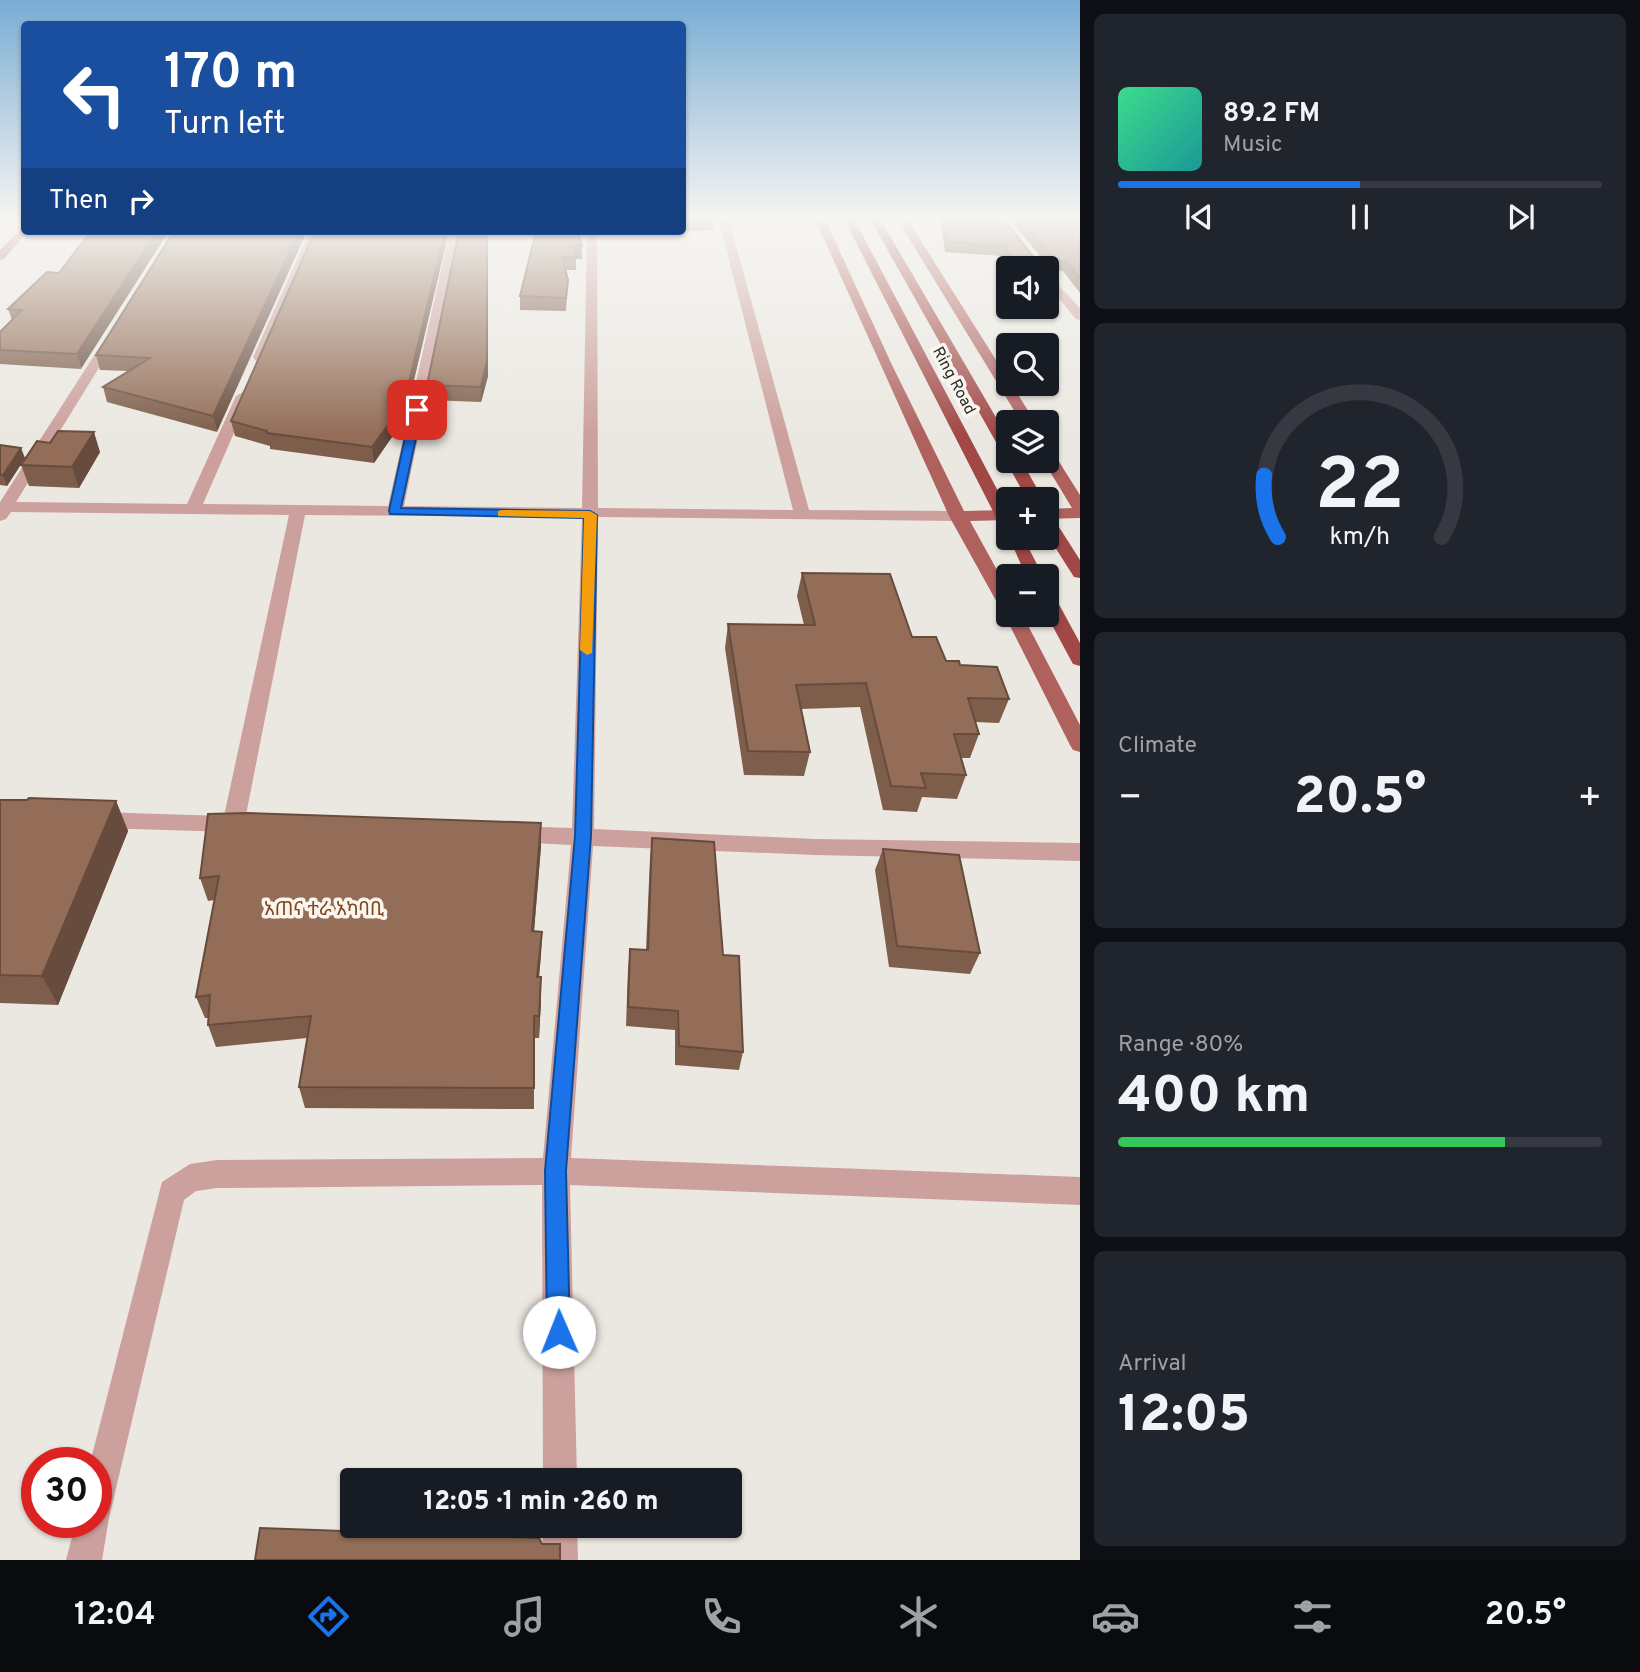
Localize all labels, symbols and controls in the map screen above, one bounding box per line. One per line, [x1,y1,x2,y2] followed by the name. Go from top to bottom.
[164,44,297,106] text: 170 m
[49,49,140,140] icon: left
[1223,98,1320,131] text: 89.2 FM
[164,105,285,145] text: Turn left
[1223,131,1283,160] text: Music
[122,182,160,220] icon: right
[49,185,108,218] text: Then
[1180,198,1218,236] icon: previous
[1341,198,1379,236] icon: pause
[1502,198,1540,236] icon: next
[996,256,1059,627] map controls
[996,256,1059,319] button: sound
[996,333,1059,396] button: search
[927,344,979,418] street label: Ring Road
[387,380,447,440] pin
[398,391,436,429] icon: arrive
[996,410,1059,473] button: layers
[1315,443,1405,535] text: 22
[996,487,1059,550] button: +
[1330,522,1390,554] text: km/h
[996,564,1059,627] button: −
[1118,732,1197,761] text: Climate
[1294,766,1426,832] text: 20.5°
[1118,775,1143,824] text: −
[1577,775,1602,824] text: +
[264,898,384,922] district label: አጠና ተራ አካባቢ
[1118,1031,1243,1060] text: Range · 80%
[1118,1065,1310,1131] text: 400 km
[522,1295,596,1369] position arrow
[1118,1350,1187,1379] text: Arrival
[1118,1384,1250,1450] text: 12:05
[21,1447,112,1538] speed limit sign: 30
[424,1486,658,1519] text: 12:05 · 1 min · 260 m
[304,1592,353,1641] icon: directions
[500,1592,549,1641] icon: music
[697,1592,746,1641] icon: phone
[894,1592,943,1641] icon: climate
[1091,1592,1140,1641] icon: car
[1288,1592,1337,1641] icon: filters
[74,1596,156,1636] text: 12:04
[1485,1596,1566,1636] text: 20.5°

